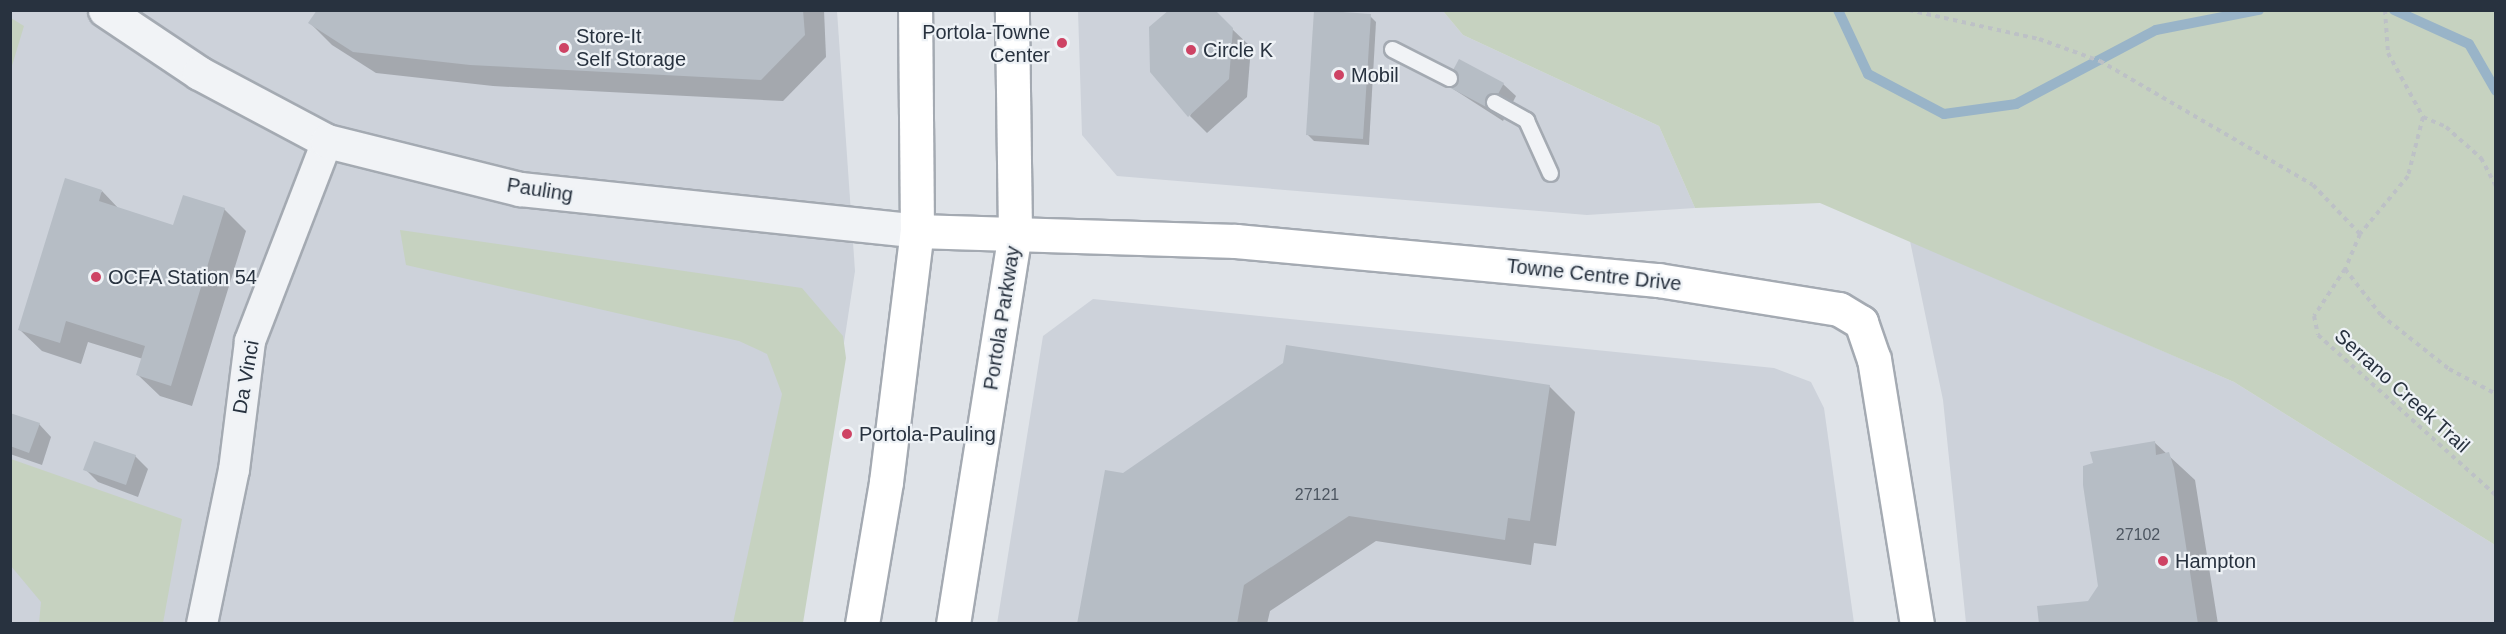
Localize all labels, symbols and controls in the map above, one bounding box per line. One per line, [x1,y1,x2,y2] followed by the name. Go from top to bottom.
[922,20,1050,67] place label: Portola-Towne Center
[576,24,686,71] place label: Store-It Self Storage
[1055,36,1069,50] marker: Portola-Towne Center
[1203,38,1273,62] place label: Circle K
[557,41,571,55] marker: Store-It Self Storage
[1184,43,1198,57] marker: Circle K
[1351,63,1399,87] place label: Mobil
[1332,68,1346,82] marker: Mobil
[505,173,575,207] street label: Pauling
[979,244,1025,392] street label: Portola Parkway
[1505,254,1683,296] street label: Towne Centre Drive
[108,265,258,289] place label: OCFA Station 54
[89,270,103,284] marker: OCFA Station 54
[2329,324,2475,458] street label: Serrano Creek Trail
[228,338,264,416] street label: Da Vinci
[859,422,996,446] place label: Portola-Pauling
[840,427,854,441] marker: Portola-Pauling
[1295,485,1339,505] house number: 27121
[2116,525,2160,545] house number: 27102
[2175,549,2256,573] place label: Hampton
[2156,554,2170,568] marker: Hampton

